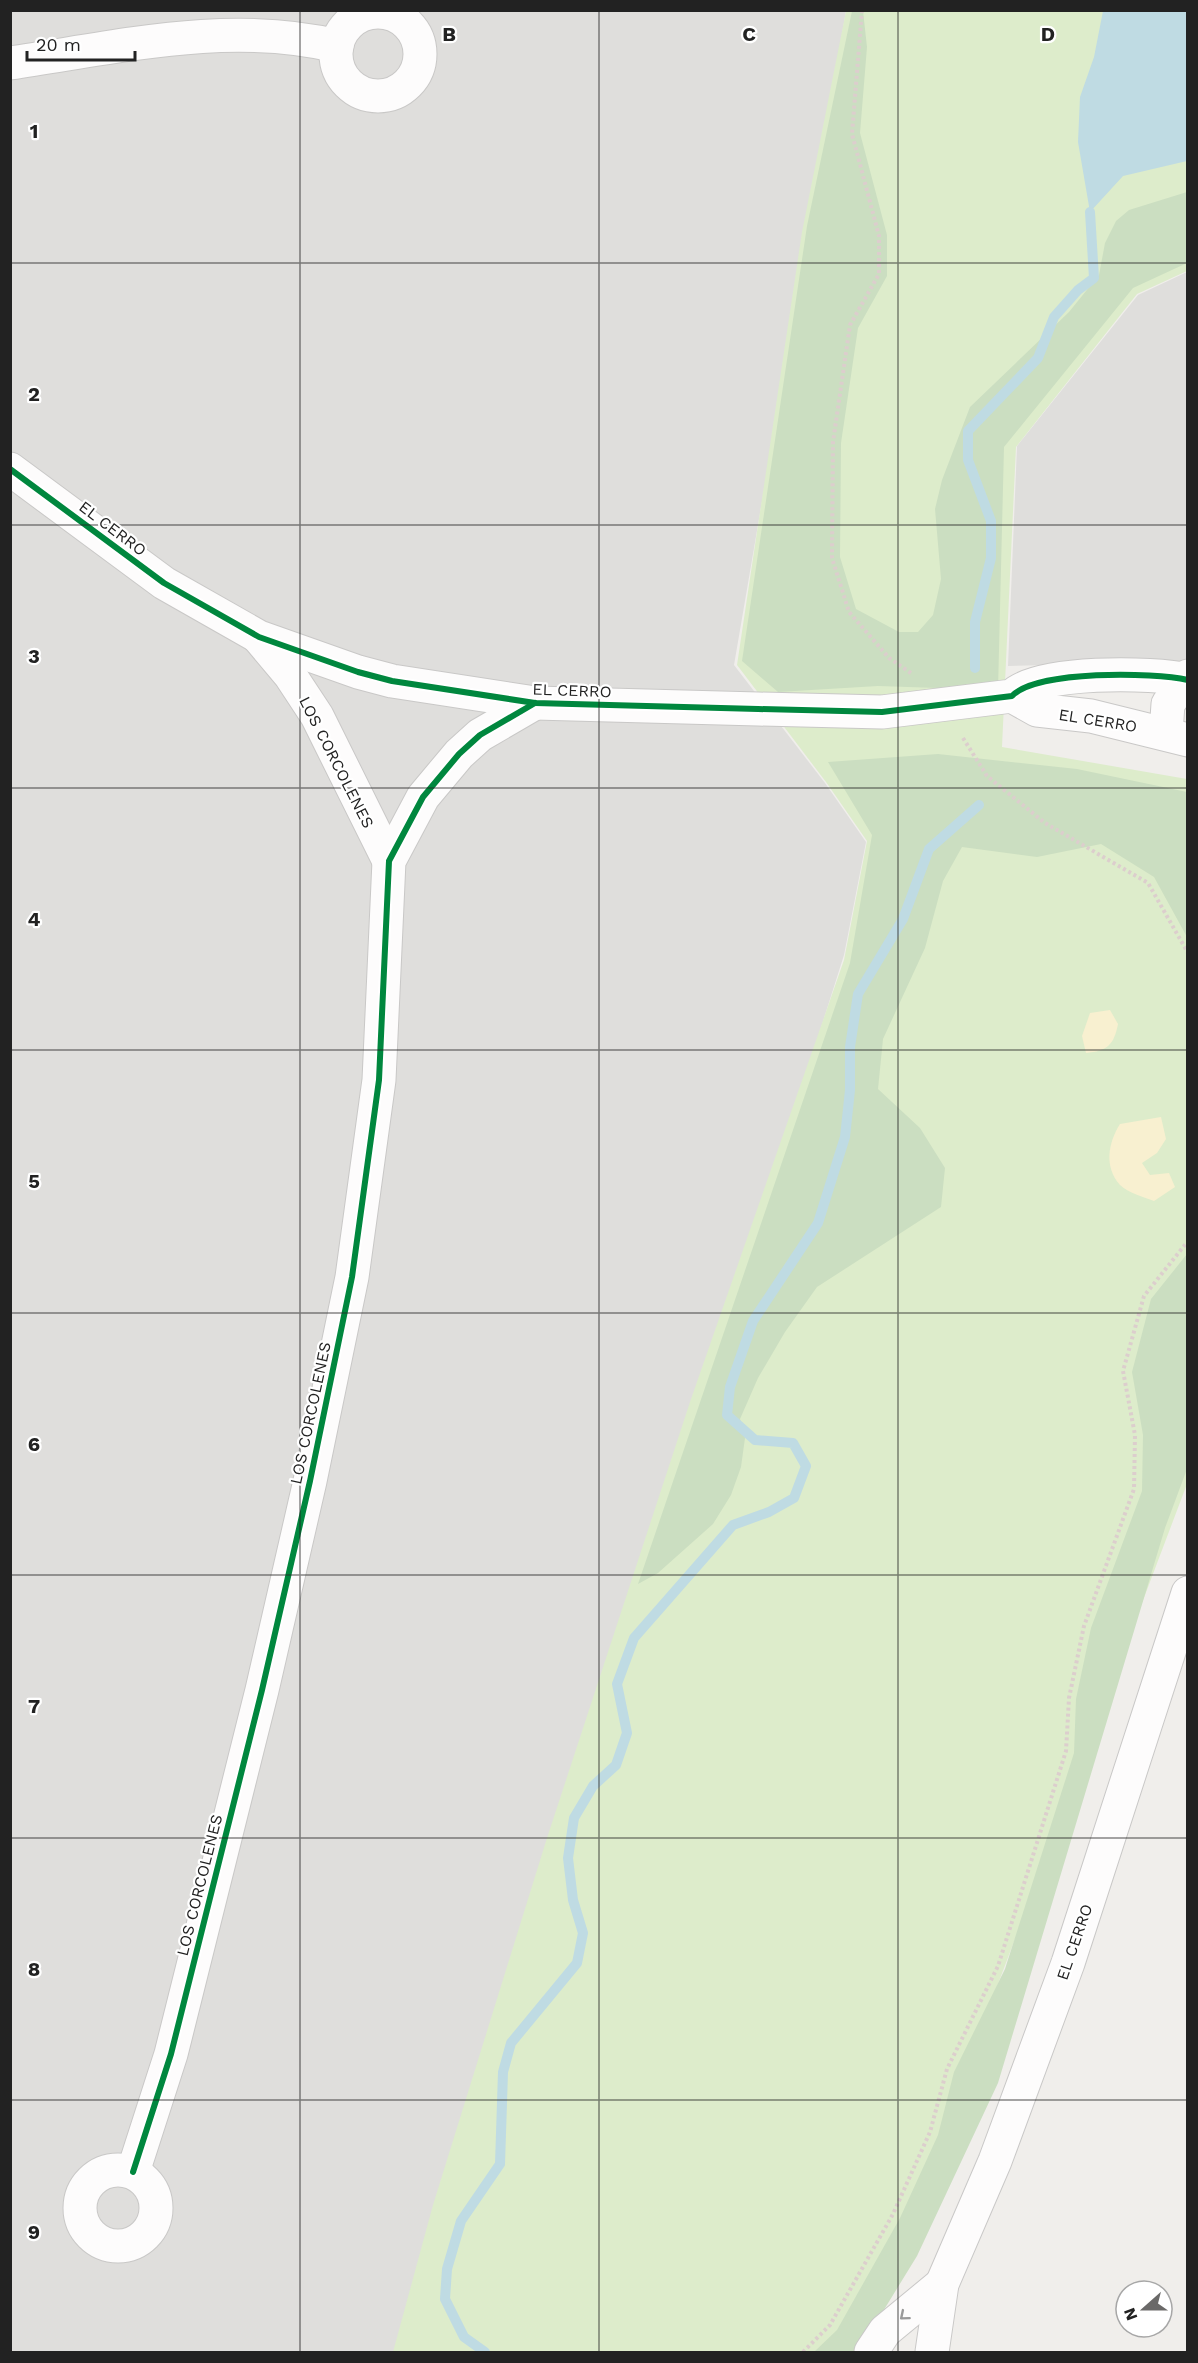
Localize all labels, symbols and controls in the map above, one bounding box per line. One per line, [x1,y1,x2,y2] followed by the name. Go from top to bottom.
[442,22,456,46] text: B
[742,22,756,46] text: C
[1041,22,1055,46] text: D
[27,24,135,62] scale bar
[36,34,81,55] text: 20 m
[30,119,38,143] text: 1
[28,382,40,406] text: 2
[75,497,150,560] street label: EL CERRO
[28,644,40,668] text: 3
[532,680,612,701] street label: EL CERRO
[295,693,378,831] street label: LOS CORCOLENES
[1057,705,1138,736] street label: EL CERRO
[28,907,41,931] text: 4
[28,1169,40,1193] text: 5
[286,1340,335,1486] street label: LOS CORCOLENES
[28,1432,40,1456] text: 6
[28,1694,40,1718] text: 7
[173,1812,226,1958] street label: LOS CORCOLENES
[1053,1902,1096,1983] street label: EL CERRO
[28,1957,40,1981] text: 8
[28,2220,40,2244] text: 9
[1114,2279,1174,2339] north arrow
[1119,2305,1141,2323] text: N
[900,2308,911,2319] one-way arrow

